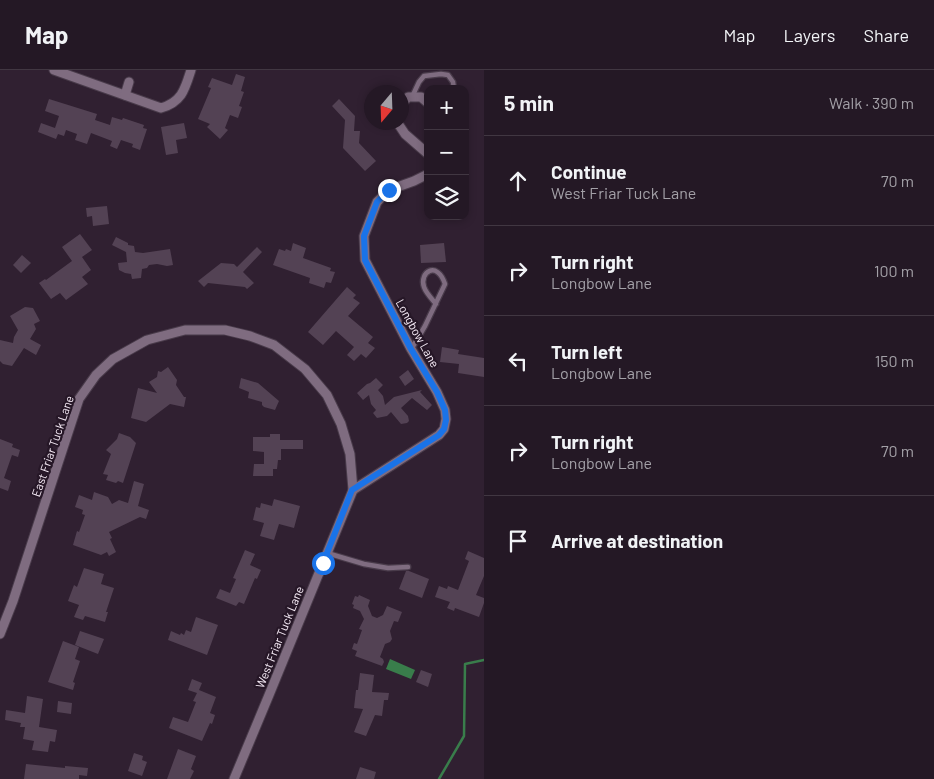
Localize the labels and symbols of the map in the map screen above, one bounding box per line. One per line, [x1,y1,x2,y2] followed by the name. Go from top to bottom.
[364,85,409,130] north arrow
[378,179,401,202] route end
[394,296,442,370] street label: Longbow Lane
[28,394,76,498] street label: East Friar Tuck Lane
[312,552,335,575] route start
[252,584,306,690] street label: West Friar Tuck Lane

